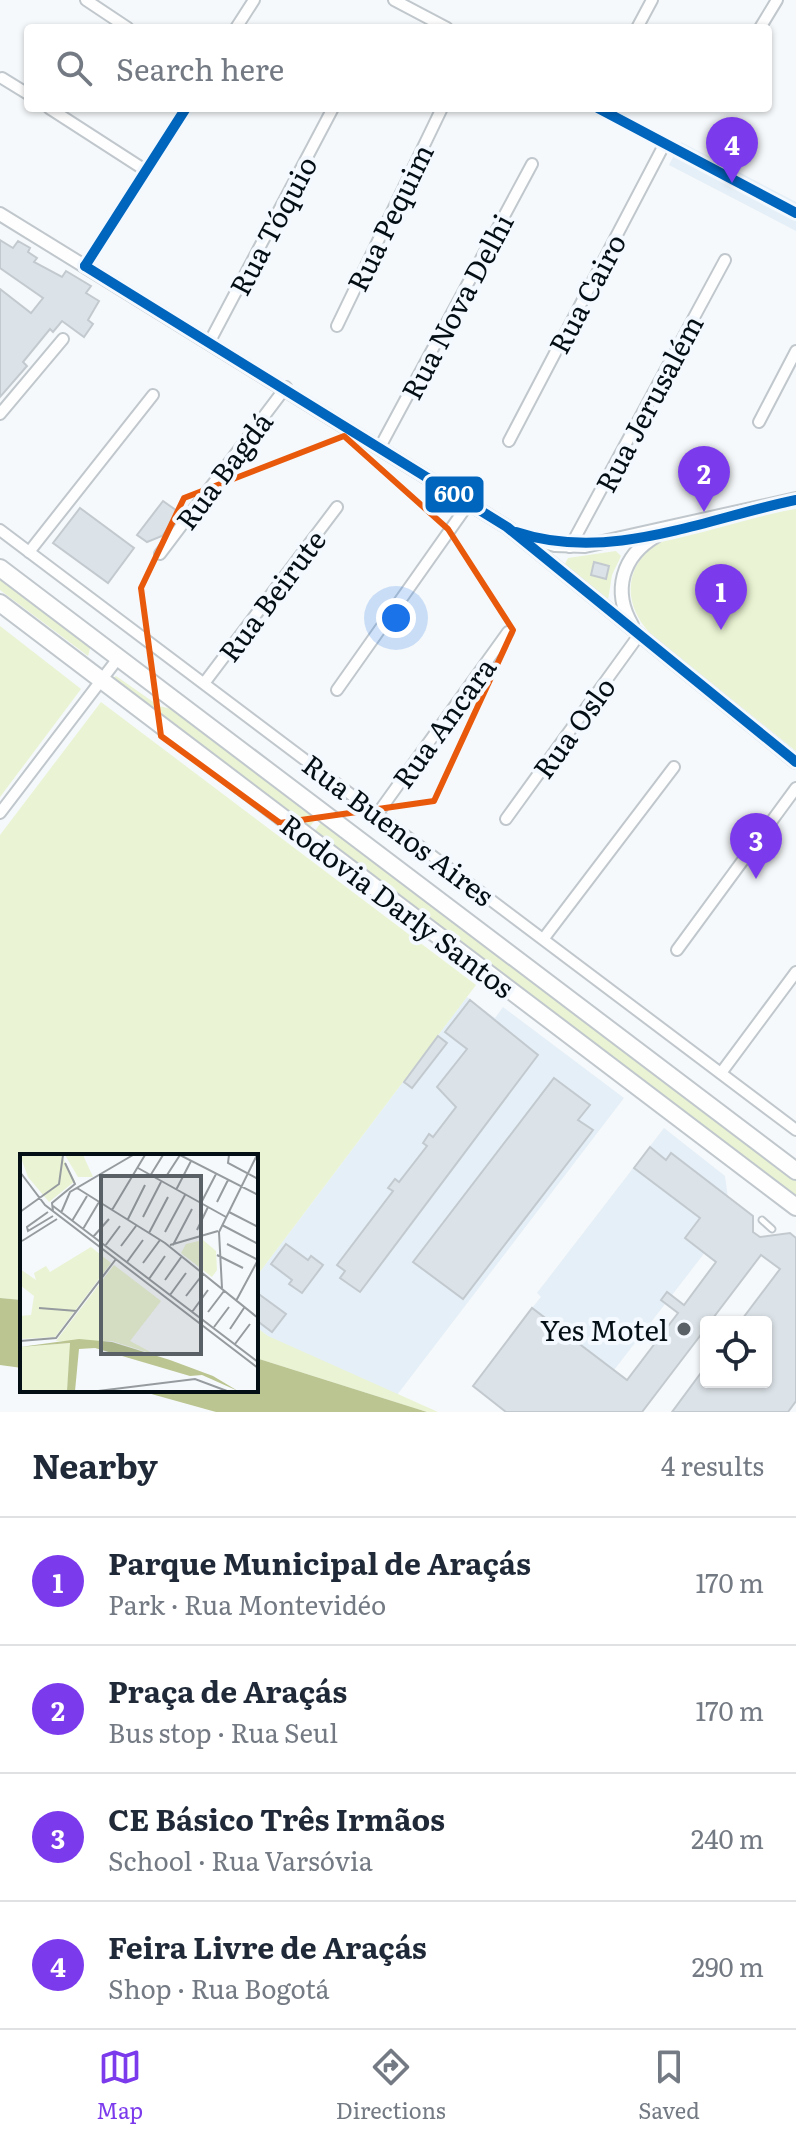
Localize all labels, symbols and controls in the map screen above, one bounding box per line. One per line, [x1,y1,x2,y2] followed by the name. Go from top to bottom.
[24,24,772,112] search box
[52,46,96,90] icon: search
[116,46,284,90] text: Search here
[706,117,758,183] pin: 4
[335,136,443,298] street label: Rua Pequim
[218,148,326,302] street label: Rua Tóquio
[389,206,523,406] street label: Rua Nova Delhi
[537,225,635,361] street label: Rua Cairo
[584,307,712,499] street label: Rua Jerusalém
[165,402,281,538] street label: Rua Bagdá
[678,446,730,512] pin: 2
[424,475,485,514] line badge: 600
[434,476,474,509] text: 600
[207,520,335,670] street label: Rua Beirute
[695,564,747,630] pin: 1
[376,598,416,638] your location
[381,648,505,796] street label: Rua Ancara
[522,667,624,787] street label: Rua Oslo
[294,743,504,915] street label: Rua Buenos Aires
[272,803,524,1007] street label: Rodovia Darly Santos
[730,813,782,879] pin: 3
[20,1154,258,1392] inset map
[540,1308,668,1350] place label: Yes Motel
[700,1316,772,1388] map controls
[700,1316,772,1388] button: locate
[675,1320,693,1338] marker: Yes Motel
[32,1439,158,1489] text: Nearby
[661,1445,764,1484] text: 4 results
[108,1540,531,1584] text: Parque Municipal de Araçás
[53,1562,63,1601] text: 1
[696,1562,764,1601] text: 170 m
[108,1584,386,1623] text: Park · Rua Montevidéo
[108,1668,347,1712] text: Praça de Araçás
[51,1690,65,1729] text: 2
[696,1690,764,1729] text: 170 m
[108,1712,338,1751] text: Bus stop · Rua Seul
[108,1796,445,1840] text: CE Básico Três Irmãos
[51,1818,65,1857] text: 3
[691,1818,764,1857] text: 240 m
[108,1840,373,1879] text: School · Rua Varsóvia
[108,1924,427,1968] text: Feira Livre de Araçás
[50,1946,66,1985] text: 4
[692,1946,764,1985] text: 290 m
[108,1968,330,2007] text: Shop · Rua Bogotá
[96,2045,143,2126] tab: Map
[336,2045,446,2126] tab: Directions
[638,2045,700,2126] tab: Saved

